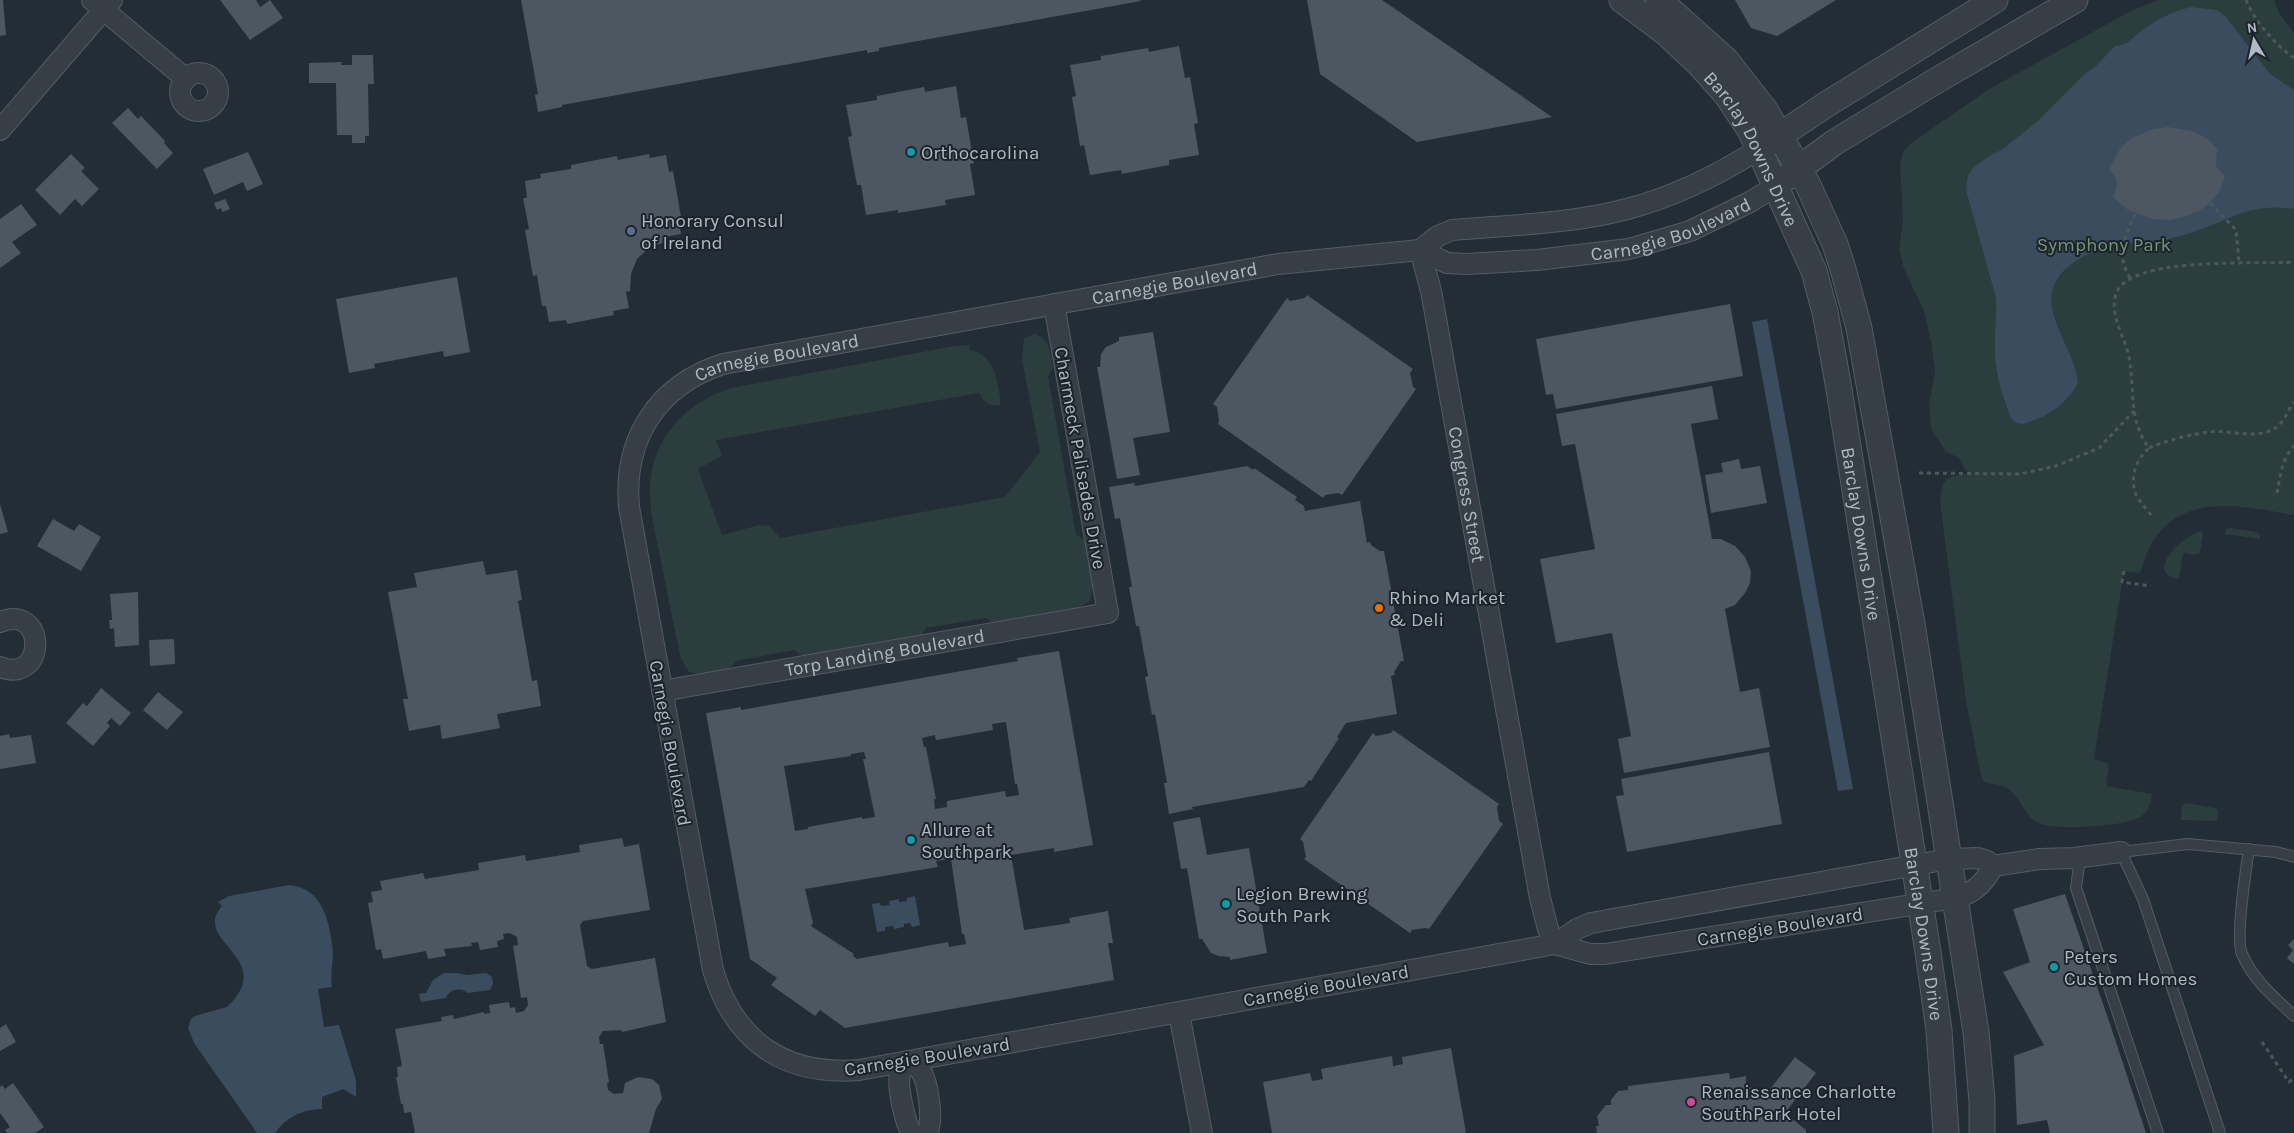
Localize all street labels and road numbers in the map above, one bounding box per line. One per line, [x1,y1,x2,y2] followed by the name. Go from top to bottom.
[1699,67,1802,230] street label: Barclay Downs Drive
[1590,193,1754,265] street label: Carnegie Boulevard
[1090,258,1259,309] street label: Carnegie Boulevard
[691,330,861,386] street label: Carnegie Boulevard
[1050,345,1110,571] street label: Charmeck Palisades Drive
[1444,425,1490,564] street label: Congress Street
[1836,446,1885,622] street label: Barclay Downs Drive
[783,625,986,681] street label: Torp Landing Boulevard
[645,659,695,828] street label: Carnegie Boulevard
[1900,846,1948,1022] street label: Barclay Downs Drive
[1696,903,1865,951] street label: Carnegie Boulevard
[1242,961,1411,1011] street label: Carnegie Boulevard
[843,1033,1012,1081] street label: Carnegie Boulevard

